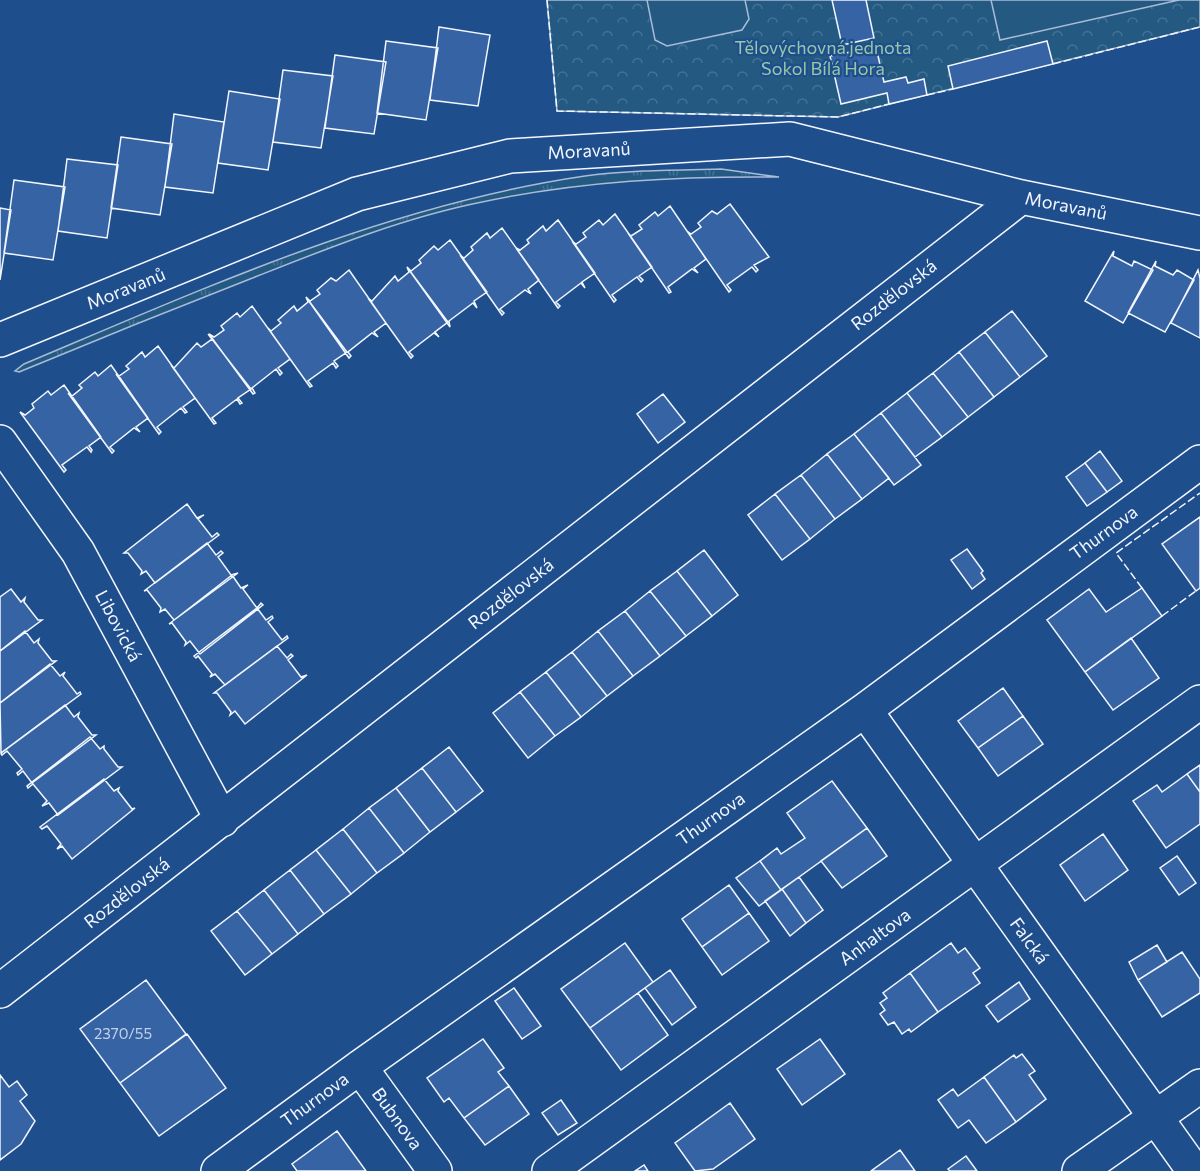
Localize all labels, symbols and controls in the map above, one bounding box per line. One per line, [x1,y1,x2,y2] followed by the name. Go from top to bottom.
[734,36,912,79] park label: Tělovýchovná jednota Sokol Bílá Hora
[547,137,631,163] street label: Moravanů
[1023,186,1109,224] street label: Moravanů
[846,254,941,334] street label: Rozdělovská
[83,262,168,314] street label: Moravanů
[1065,500,1142,564] street label: Thurnova
[463,553,558,633] street label: Rozdělovská
[91,586,147,665] street label: Libovická
[672,787,749,850] street label: Thurnova
[79,852,174,932] street label: Rozdělovská
[834,903,915,970] street label: Anhaltova
[1006,913,1054,968] street label: Falcká
[94,1024,152,1042] house number: 2370/55
[276,1067,353,1131] street label: Thurnova
[368,1083,428,1154] street label: Bubnova

